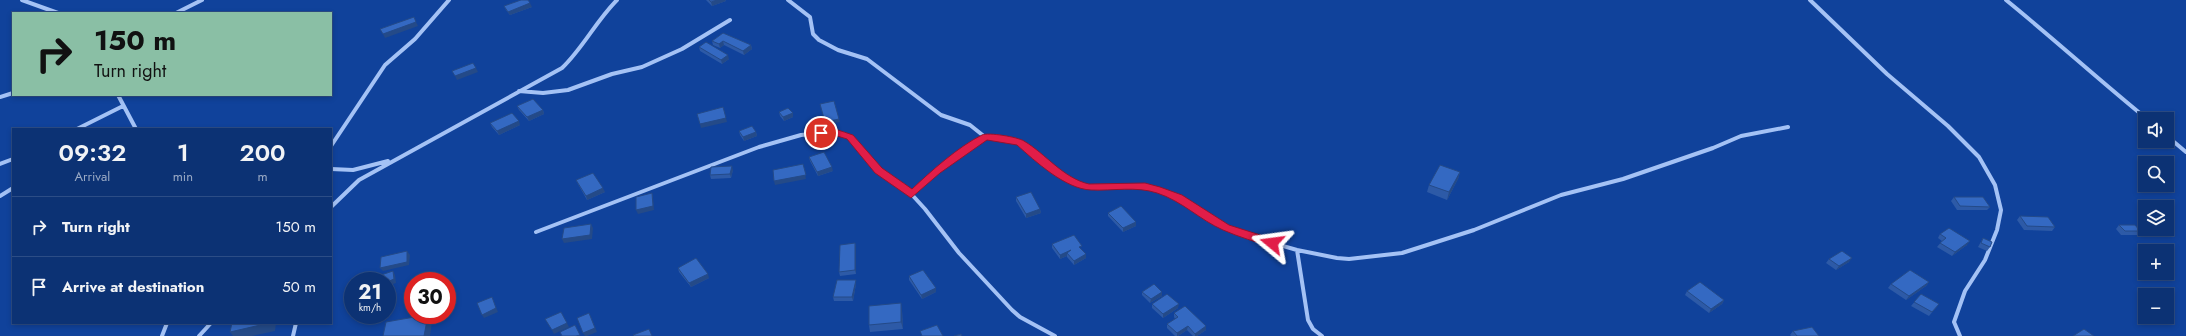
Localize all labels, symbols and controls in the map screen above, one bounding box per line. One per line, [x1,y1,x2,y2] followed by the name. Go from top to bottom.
[94,20,176,61] text: 150 m
[28,28,80,80] icon: right
[94,58,166,84] text: Turn right
[2138,112,2174,324] map controls
[2138,112,2174,148] button: sound
[804,116,838,150] pin
[810,122,832,144] icon: arrive
[58,135,126,170] text: 09:32
[177,135,189,170] text: 1
[240,135,286,170] text: 200
[2138,156,2174,192] button: search
[74,167,110,186] text: Arrival
[173,167,193,186] text: min
[257,167,268,186] text: m
[2138,200,2174,236] button: layers
[28,216,50,238] icon: right
[62,216,130,238] text: Turn right
[276,216,316,238] text: 150 m
[1251,222,1293,264] position arrow
[2138,244,2174,280] button: +
[404,272,456,324] speed limit sign: 30
[28,276,50,298] icon: arrive
[62,276,204,298] text: Arrive at destination
[282,276,316,298] text: 50 m
[358,278,382,307] text: 21
[2138,288,2174,324] button: −
[359,300,381,315] text: km/h

